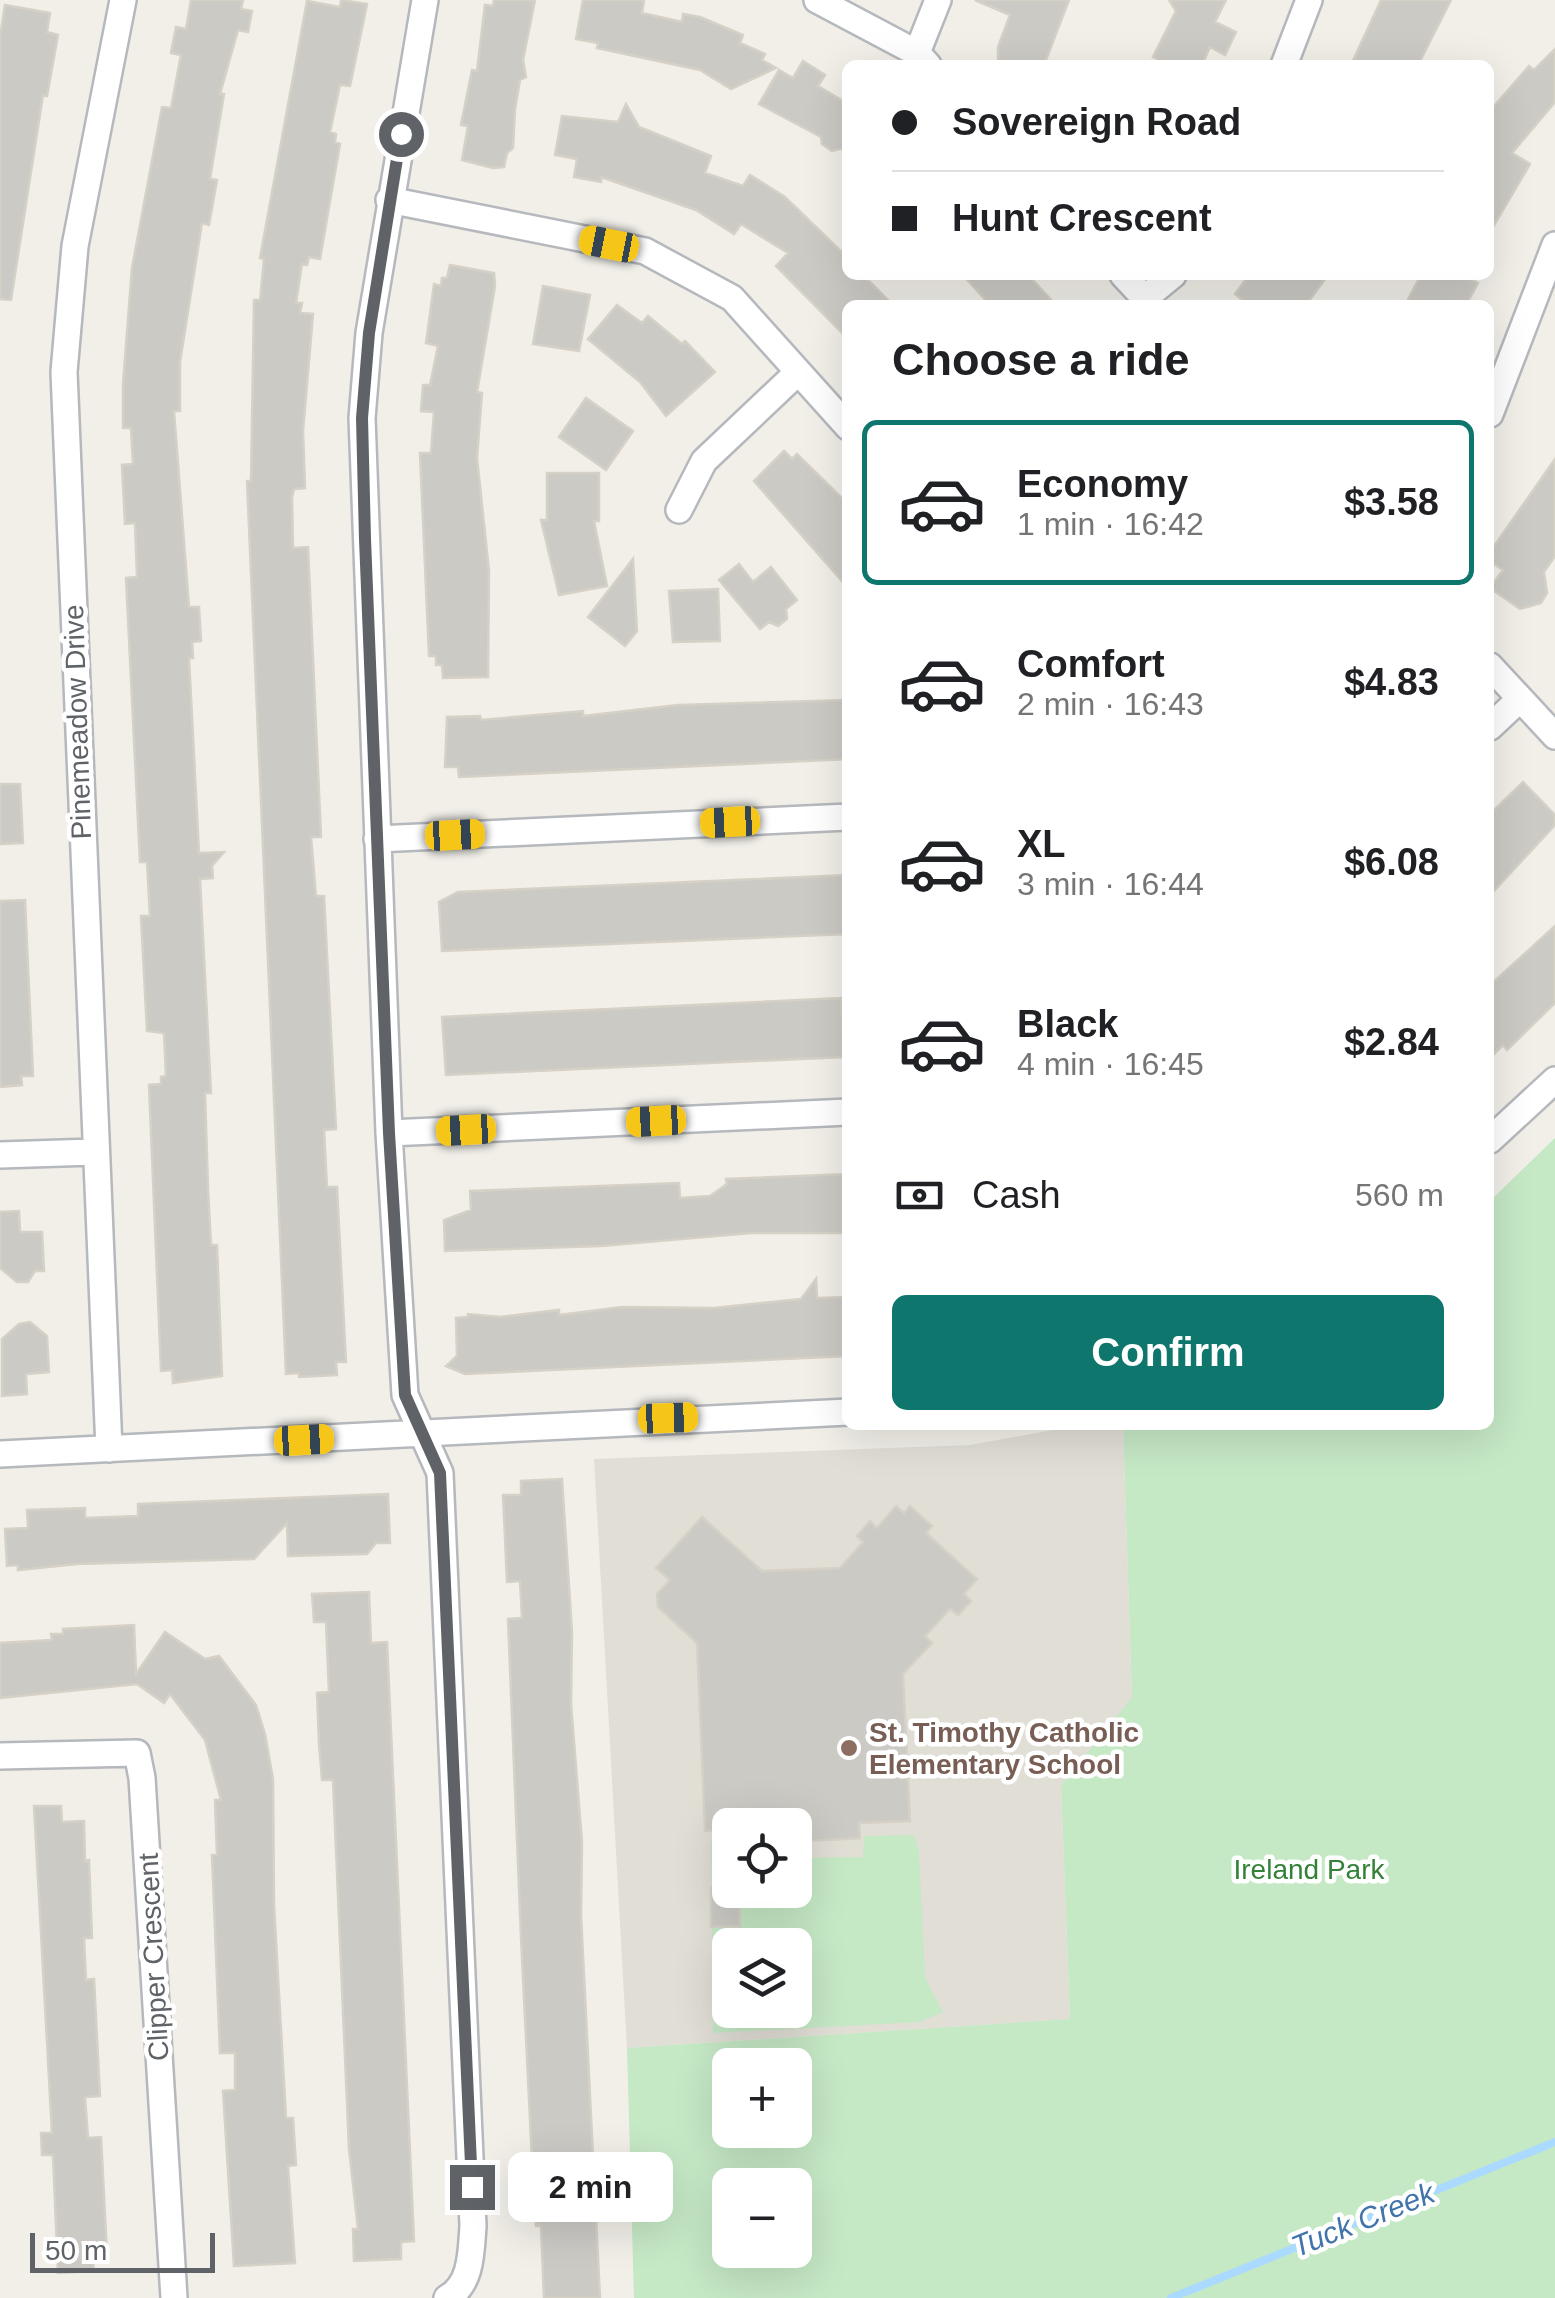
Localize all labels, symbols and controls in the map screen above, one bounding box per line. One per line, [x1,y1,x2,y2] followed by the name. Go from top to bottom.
[952,101,1241,143] text: Sovereign Road
[379,112,424,157] route start
[952,197,1212,239] text: Hunt Crescent
[577,224,641,264] car
[892,334,1190,385] text: Choose a ride
[897,458,987,548] icon: car
[1017,463,1188,505] text: Economy
[1344,481,1439,523] text: $3.58
[1017,506,1204,542] text: 1 min · 16:42
[58,604,97,840] street label: Pinemeadow Drive
[897,638,987,728] icon: car
[1017,643,1165,685] text: Comfort
[1344,661,1439,703] text: $4.83
[1017,686,1204,722] text: 2 min · 16:43
[699,805,761,839] car
[424,818,486,852] car
[897,818,987,908] icon: car
[1017,823,1066,865] text: XL
[1344,841,1439,883] text: $6.08
[1017,866,1204,902] text: 3 min · 16:44
[897,998,987,1088] icon: car
[1017,1003,1118,1045] text: Black
[1344,1021,1439,1063] text: $2.84
[1017,1046,1204,1082] text: 4 min · 16:45
[625,1104,687,1138] car
[435,1113,497,1147] car
[892,1168,947,1223] icon: cash
[972,1174,1061,1216] text: Cash
[1355,1177,1444,1213] text: 560 m
[892,1295,1444,1410] button: Confirm
[637,1402,699,1434] car
[273,1423,335,1457] car
[869,1717,1139,1780] place label: St. Timothy Catholic Elementary School
[838,1737,860,1759] marker: St. Timothy Catholic Elementary School
[712,1808,812,2268] map controls
[712,1808,812,1908] button: locate
[133,1852,174,2062] street label: Clipper Crescent
[1234,1854,1385,1885] park label: Ireland Park
[712,1928,812,2028] button: layers
[712,2048,812,2148] button: +
[507,2152,672,2222] callout: 2 min
[450,2165,495,2210] route end
[712,2168,812,2268] button: −
[549,2169,632,2205] text: 2 min
[1287,2175,1441,2263] water label: Tuck Creek
[30,2228,215,2272] scale bar
[45,2235,107,2266] text: 50 m

